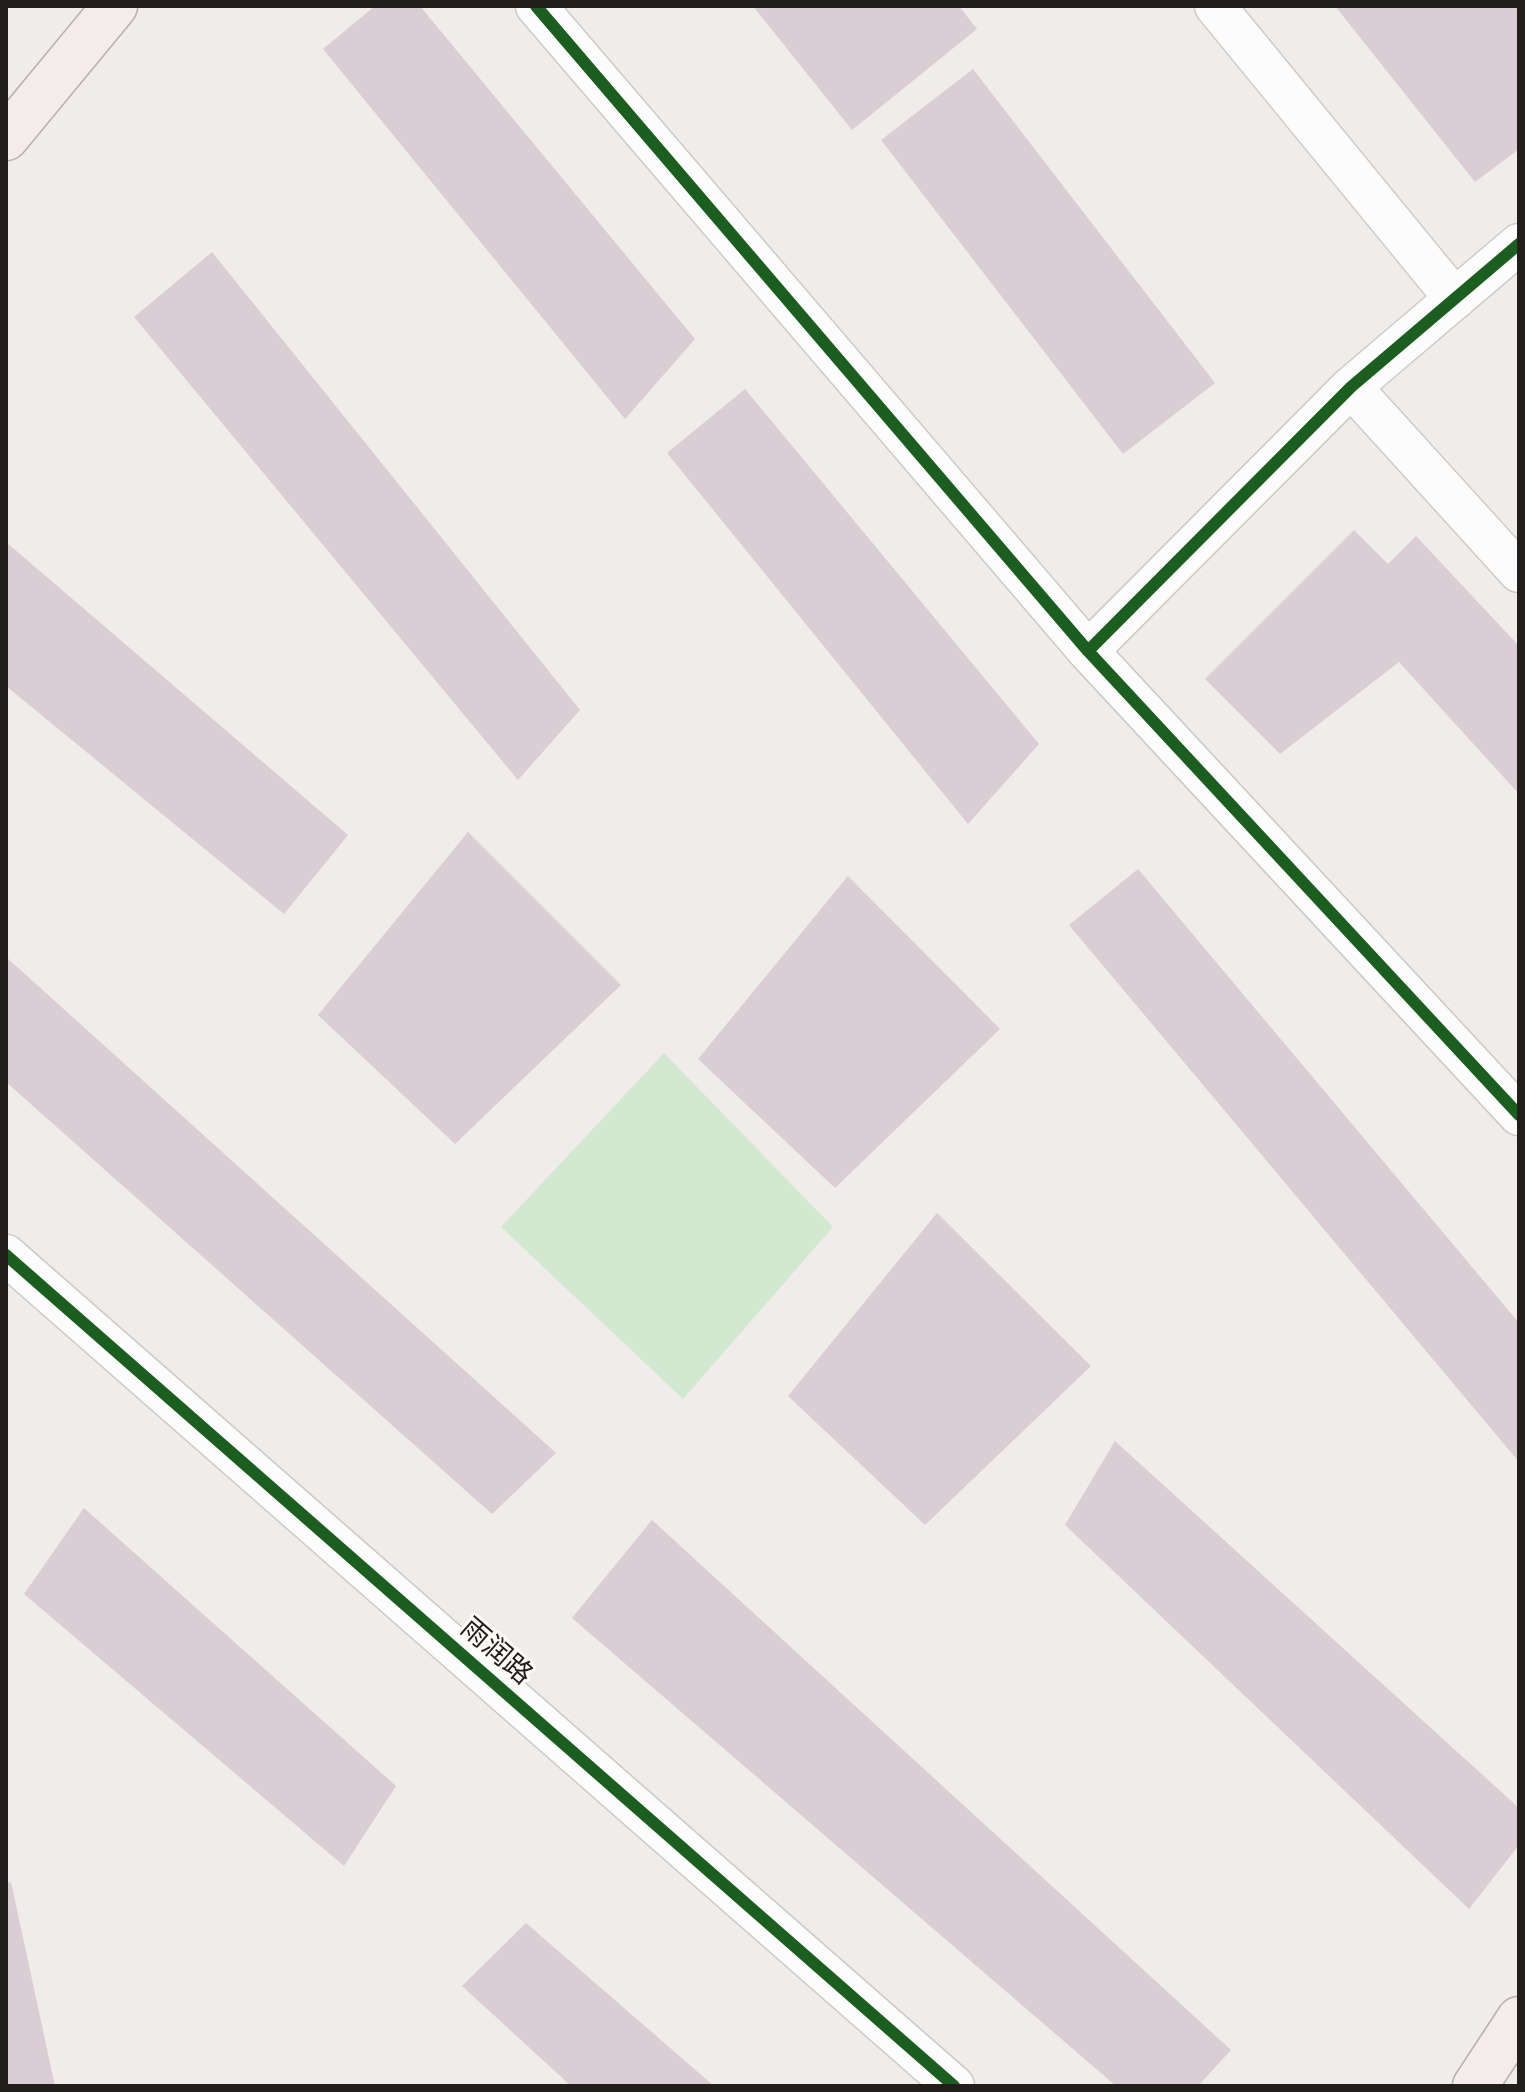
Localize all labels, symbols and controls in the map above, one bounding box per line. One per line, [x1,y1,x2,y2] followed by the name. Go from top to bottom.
[453,1612,539,1692] street label: 雨润路

